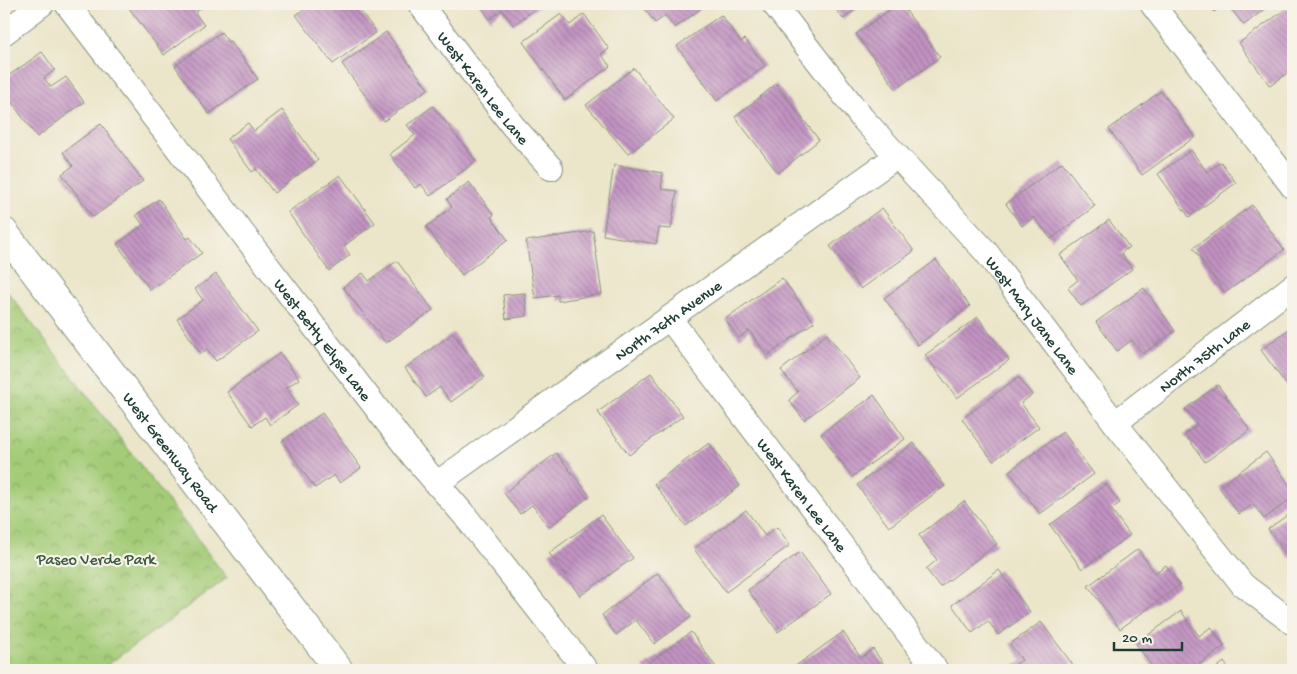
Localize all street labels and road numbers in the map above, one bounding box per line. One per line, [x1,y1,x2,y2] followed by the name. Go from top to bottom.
[432,29,532,151] street label: West Karen Lee Lane
[980,254,1082,380] street label: West Mary Jane Lane
[268,276,374,407] street label: West Betty Elyse Lane
[612,277,727,367] street label: North 76th Avenue
[1157,316,1256,398] street label: North 75th Lane
[117,390,222,518] street label: West Greenway Road
[751,436,850,558] street label: West Karen Lee Lane

